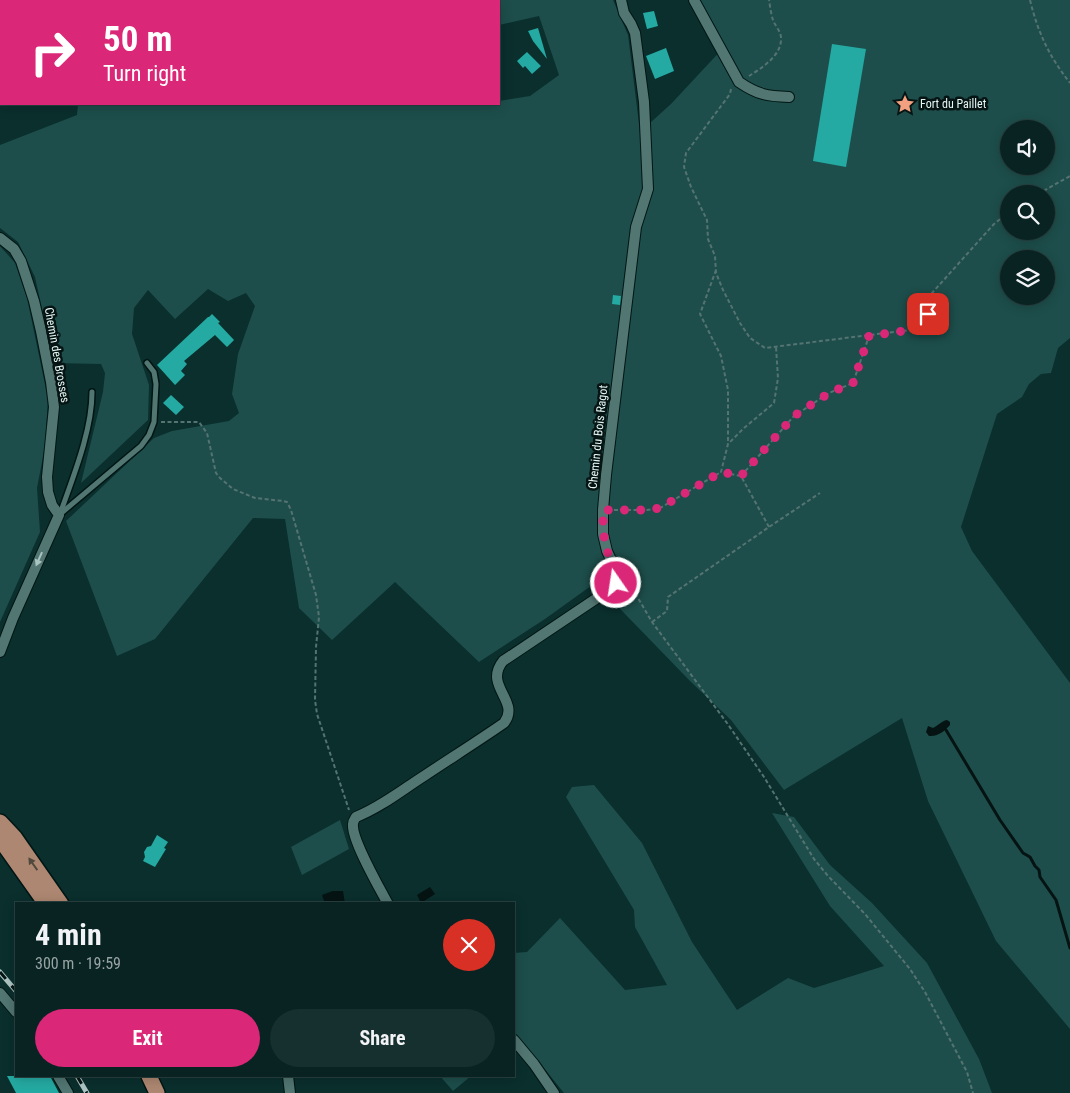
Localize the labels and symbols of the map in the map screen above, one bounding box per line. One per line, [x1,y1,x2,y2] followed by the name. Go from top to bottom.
[894,93,916,115] place icon: Fort du Paillet
[920,97,987,111] place label: Fort du Paillet
[907,293,949,335] pin
[42,306,72,404] street label: Chemin des Brosses
[586,384,610,490] street label: Chemin du Bois Ragot
[35,552,43,566] one-way arrow
[589,556,641,608] position arrow
[28,857,38,871] one-way arrow

